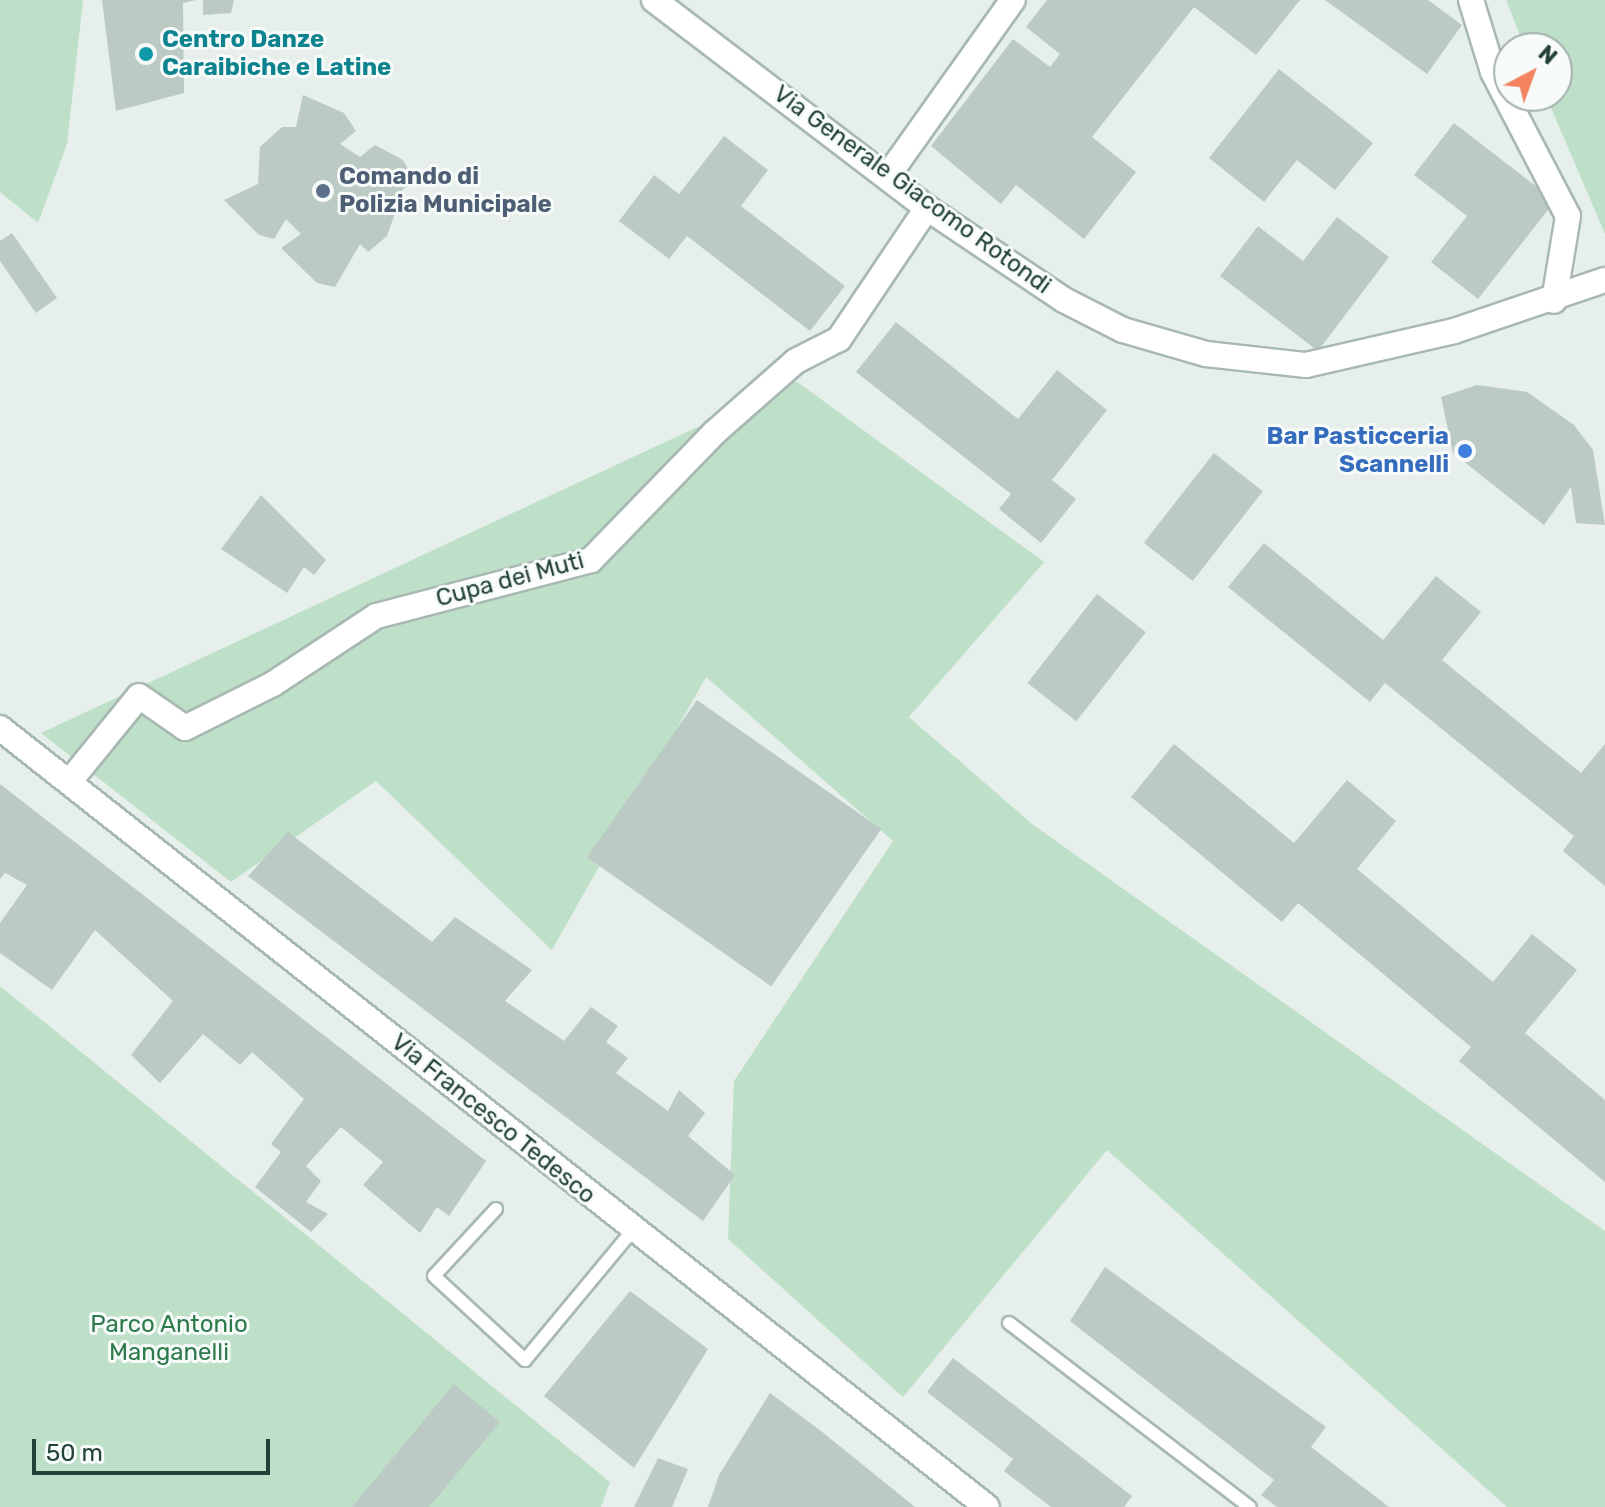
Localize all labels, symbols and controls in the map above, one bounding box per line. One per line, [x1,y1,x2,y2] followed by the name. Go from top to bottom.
[162,26,391,82] place label: Centro Danze Caraibiche e Latine
[1493,32,1573,112] north arrow
[1533,40,1563,70] text: N
[137,45,155,63] marker: Centro Danze Caraibiche e Latine
[768,80,1056,300] street label: Via Generale Giacomo Rotondi
[339,163,552,219] place label: Comando di Polizia Municipale
[314,182,332,200] marker: Comando di Polizia Municipale
[1266,423,1449,479] place label: Bar Pasticceria Scannelli
[1456,442,1474,460] marker: Bar Pasticceria Scannelli
[433,546,587,614] street label: Cupa dei Muti
[385,1028,601,1210] street label: Via Francesco Tedesco
[90,1311,248,1367] park label: Parco Antonio Manganelli
[36,1423,274,1473] scale bar
[46,1439,103,1467] text: 50 m

